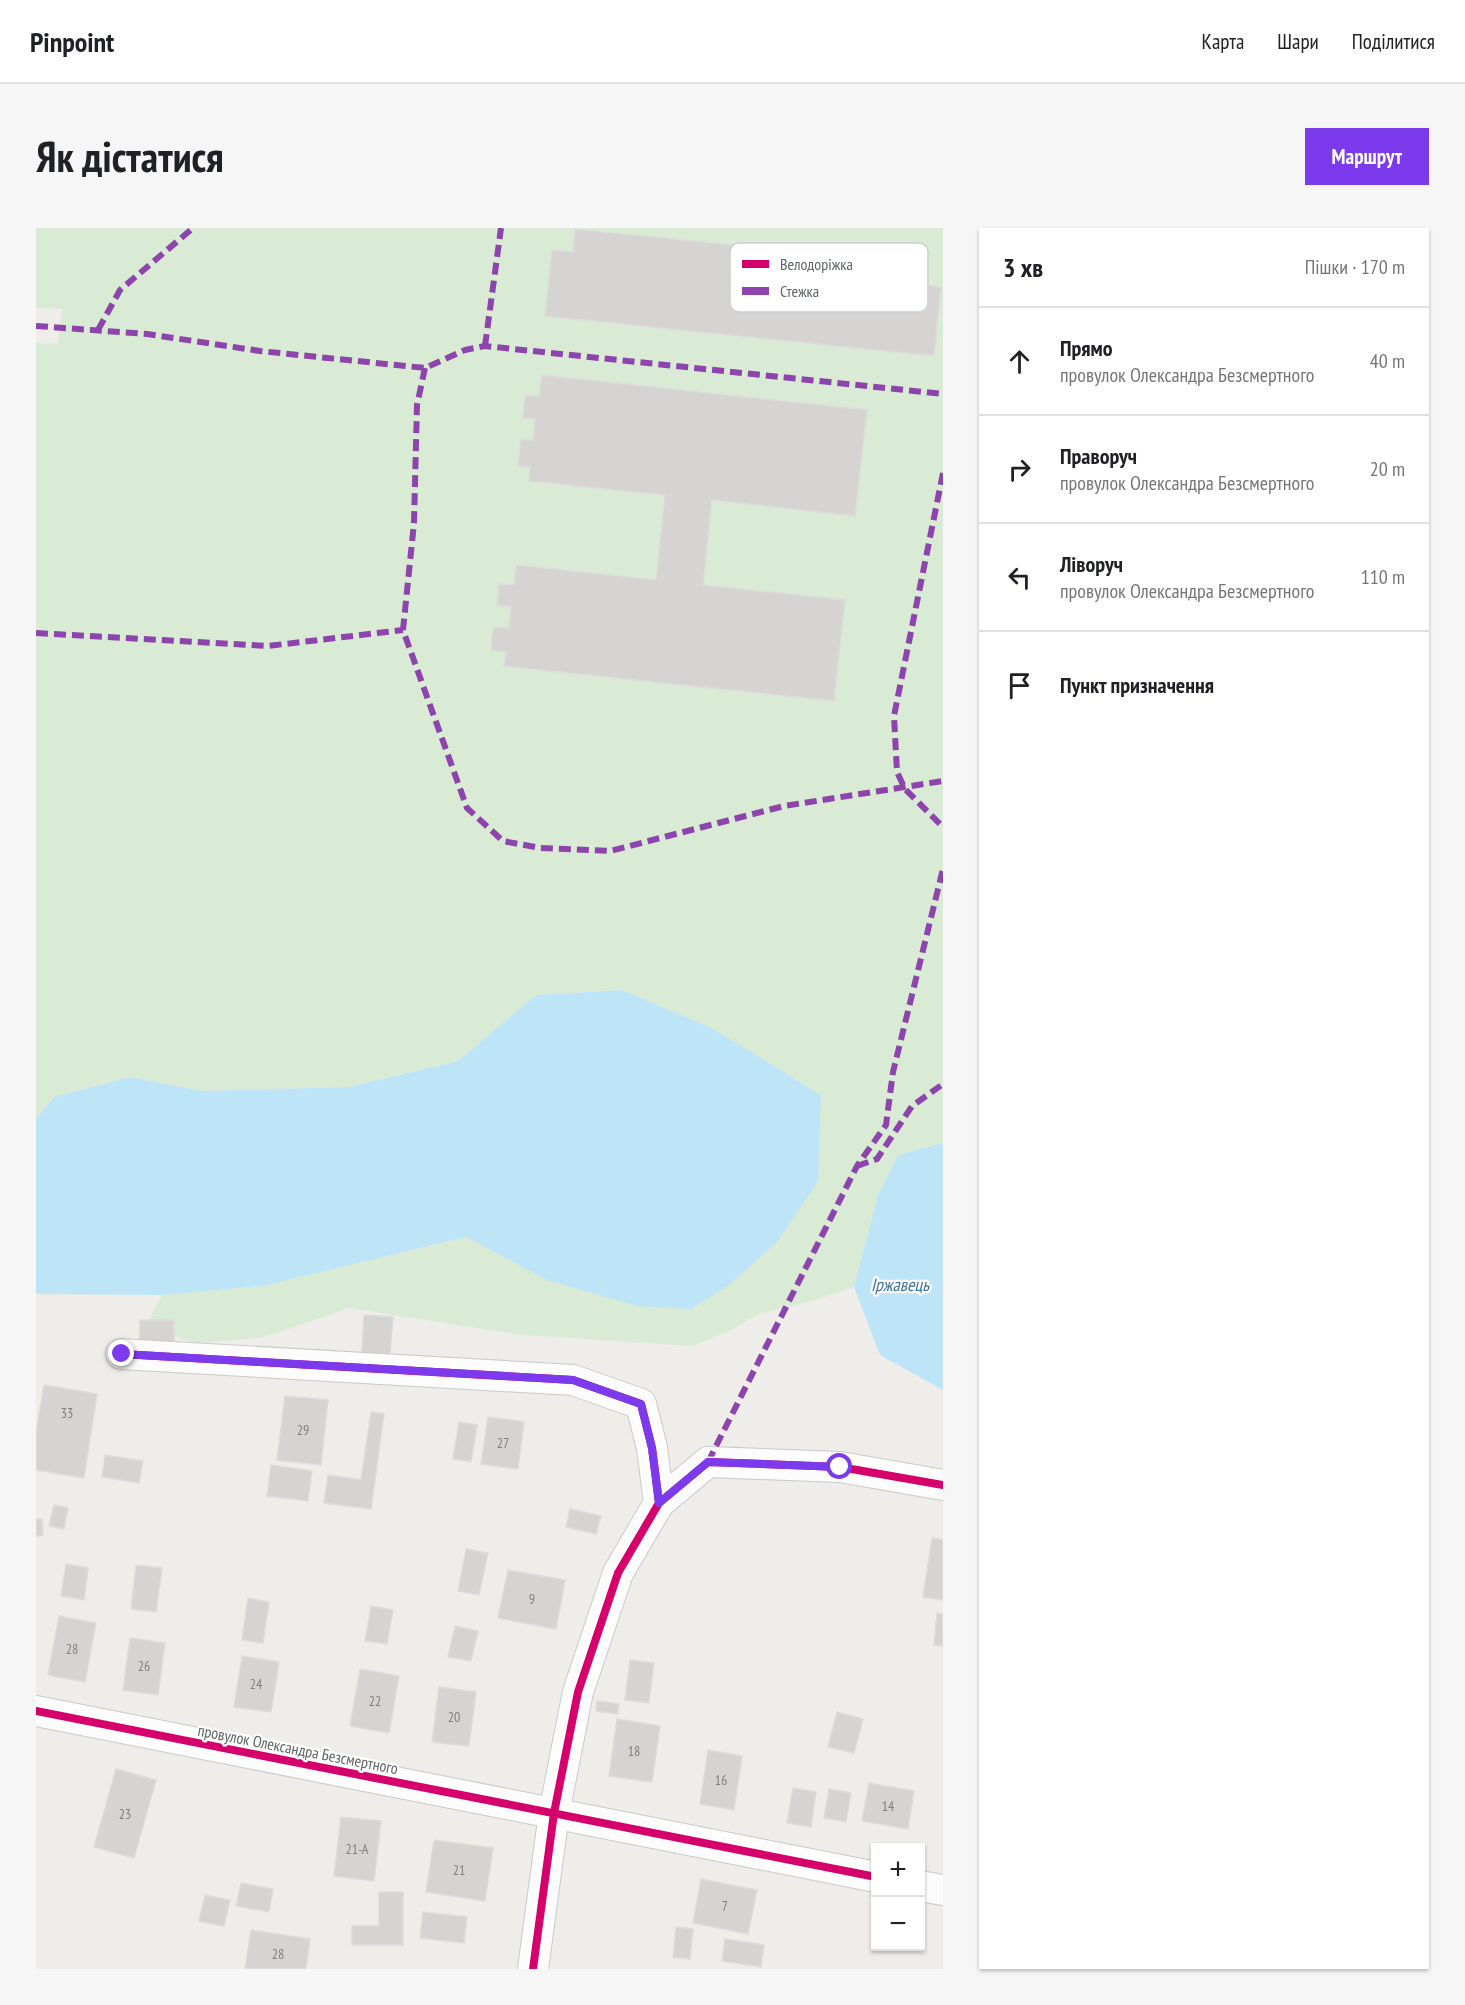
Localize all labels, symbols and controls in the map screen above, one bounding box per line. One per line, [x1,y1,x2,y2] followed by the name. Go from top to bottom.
[30,23,114,60] text: Pinpoint
[1202,28,1244,55] text: Карта
[1277,28,1319,55] text: Шари
[1352,28,1435,55] text: Поділитися
[1305,128,1429,185] button: Маршрут
[36,129,224,184] text: Як дістатися
[730,243,928,312] legend
[1003,251,1043,284] text: 3 хв
[780,254,853,274] text: Велодоріжка
[1305,254,1405,280] text: Пішки · 170 m
[780,281,819,301] text: Стежка
[1060,334,1113,362] text: Прямо
[1003,345,1036,378] icon: ahead
[1370,348,1405,374] text: 40 m
[1060,362,1315,388] text: провулок Олександра Безсмертного
[1060,442,1137,470] text: Праворуч
[1003,453,1036,486] icon: right
[1370,456,1405,482] text: 20 m
[1060,470,1315,496] text: провулок Олександра Безсмертного
[1060,550,1123,578] text: Ліворуч
[1003,561,1036,594] icon: left
[1361,564,1405,590] text: 110 m
[1060,578,1315,604] text: провулок Олександра Безсмертного
[1003,669,1036,702] icon: arrive
[1060,671,1214,699] text: Пункт призначення
[871,1273,930,1296] water label: Іржавець
[108,1340,134,1366] route end
[61,1404,73,1422] house number: 33
[297,1421,309,1439] house number: 29
[497,1434,509,1452] house number: 27
[826,1453,852,1479] route start
[529,1590,535,1608] house number: 9
[66,1640,78,1658] house number: 28
[138,1657,150,1675] house number: 26
[250,1675,263,1693] house number: 24
[369,1692,381,1710] house number: 22
[448,1708,460,1726] house number: 20
[196,1720,400,1778] street label: провулок Олександра Безсмертного
[628,1742,640,1760] house number: 18
[715,1771,727,1789] house number: 16
[882,1797,895,1815] house number: 14
[119,1805,131,1823] house number: 23
[346,1840,369,1858] house number: 21-А
[871,1843,925,1951] map controls
[871,1843,925,1897] button: +
[453,1861,465,1879] house number: 21
[722,1897,728,1915] house number: 7
[871,1897,925,1951] button: −
[272,1945,284,1963] house number: 28

